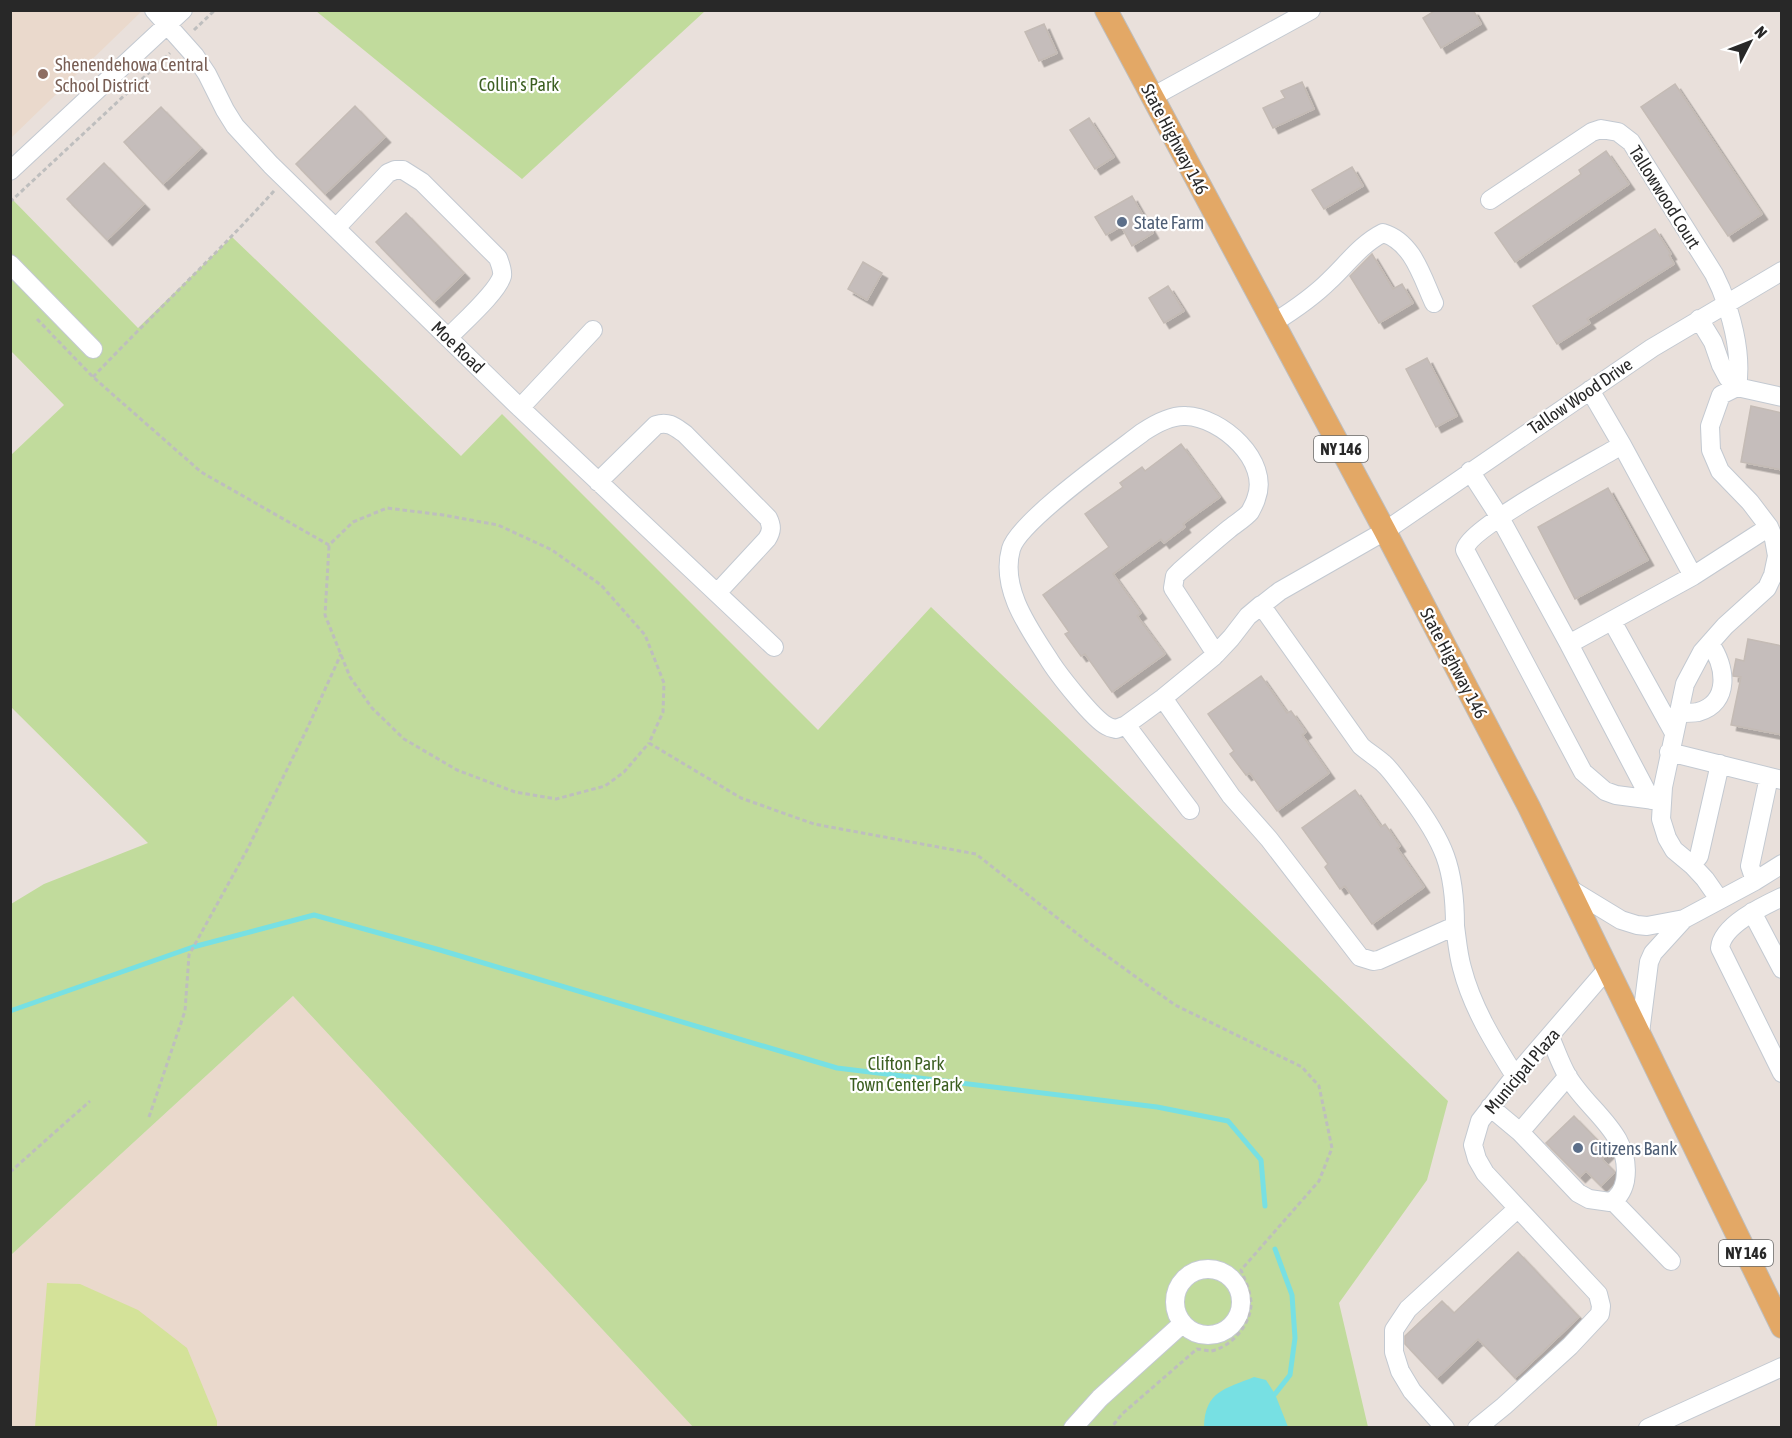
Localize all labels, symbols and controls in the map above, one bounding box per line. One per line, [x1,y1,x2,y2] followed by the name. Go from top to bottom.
[1720,12,1780,72] north arrow
[1751,22,1771,41] text: N
[55,54,209,96] place label: Shenendehowa Central School District
[36,67,50,81] marker: Shenendehowa Central School District
[479,74,559,95] park label: Collin's Park
[1137,80,1213,198] street label: State Highway 146
[1625,142,1705,252] street label: Tallowwood Court
[1134,212,1204,233] place label: State Farm
[1115,215,1129,229] marker: State Farm
[427,317,489,377] street label: Moe Road
[1524,353,1636,439] street label: Tallow Wood Drive
[1314,436,1368,462] road number: NY 146
[1416,604,1492,722] street label: State Highway 146
[1480,1024,1564,1118] street label: Municipal Plaza
[849,1053,963,1095] park label: Clifton Park Town Center Park
[1590,1138,1677,1159] place label: Citizens Bank
[1571,1141,1585,1155] marker: Citizens Bank
[1719,1240,1773,1266] road number: NY 146

